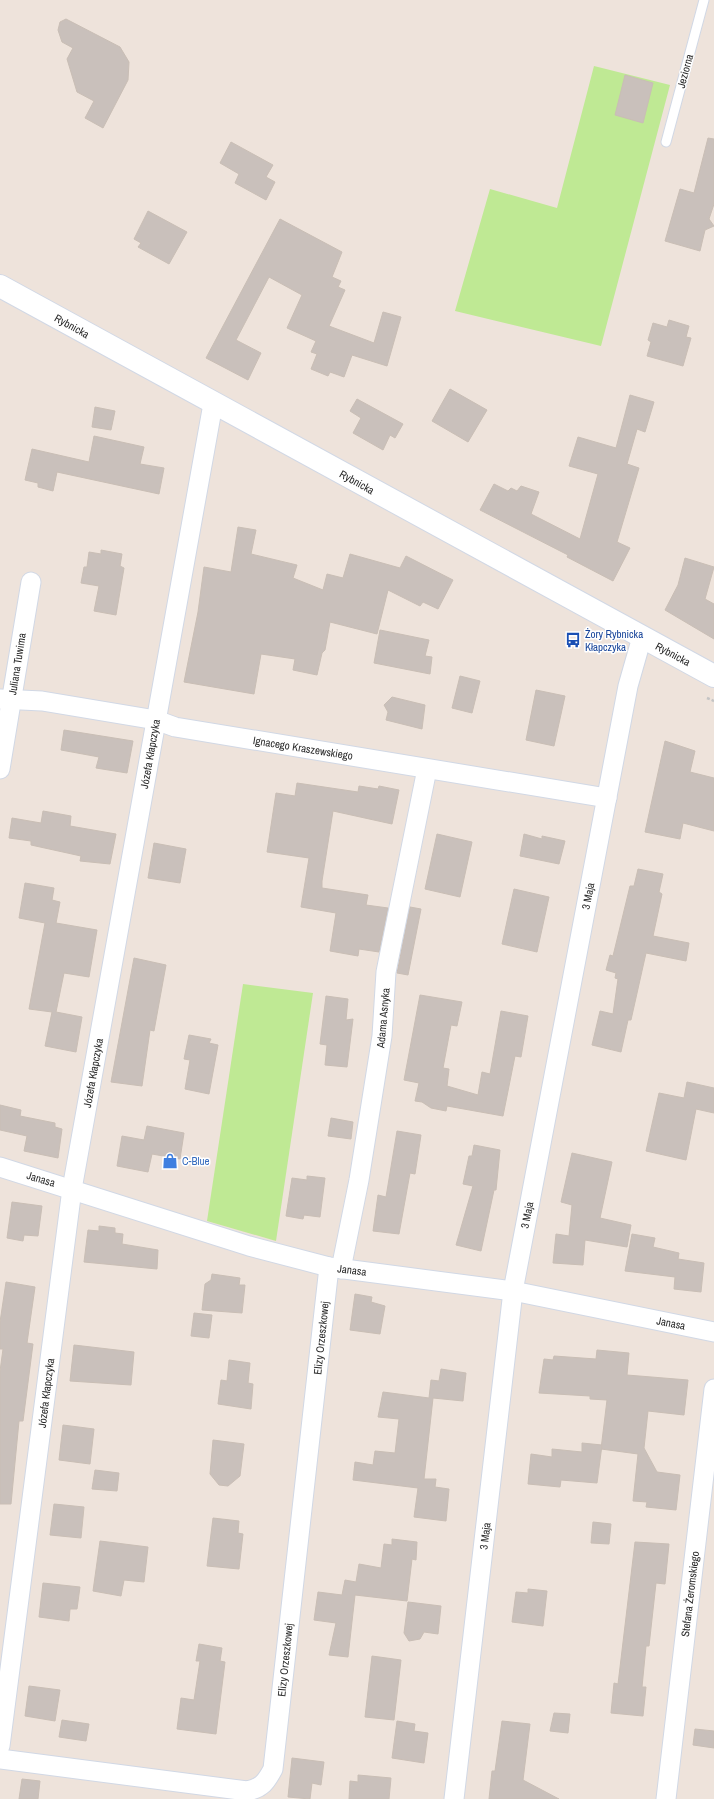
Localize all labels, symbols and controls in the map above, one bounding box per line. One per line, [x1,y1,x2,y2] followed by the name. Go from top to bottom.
[674,52,696,90] street label: Jeziorna
[52,311,92,341] street label: Rybnicka
[337,467,377,497] street label: Rybnicka
[585,627,643,654] place label: Żory Rybnicka Kłapczyka
[564,631,582,649] bus stop icon: Żory Rybnicka Kłapczyka
[5,632,29,696] street label: Juliana Tuwima
[653,639,693,669] street label: Rybnicka
[137,718,163,790] street label: Józefa Kłapczyka
[252,733,354,763] street label: Ignacego Kraszewskiego
[579,881,597,911] street label: 3 Maja
[373,987,393,1050] street label: Adama Asnyka
[80,1037,106,1109] street label: Józefa Kłapczyka
[161,1152,179,1170] shop icon: C-Blue
[182,1154,210,1168] place label: C-Blue
[25,1168,57,1190] street label: Janasa
[518,1200,536,1230] street label: 3 Maja
[337,1261,367,1279] street label: Janasa
[310,1301,332,1375] street label: Elizy Orzeszkowej
[655,1313,687,1333] street label: Janasa
[35,1357,57,1429] street label: Józefa Kłapczyka
[476,1522,494,1550] street label: 3 Maja
[678,1550,702,1638] street label: Stefana Żeromskiego
[274,1623,296,1697] street label: Elizy Orzeszkowej

